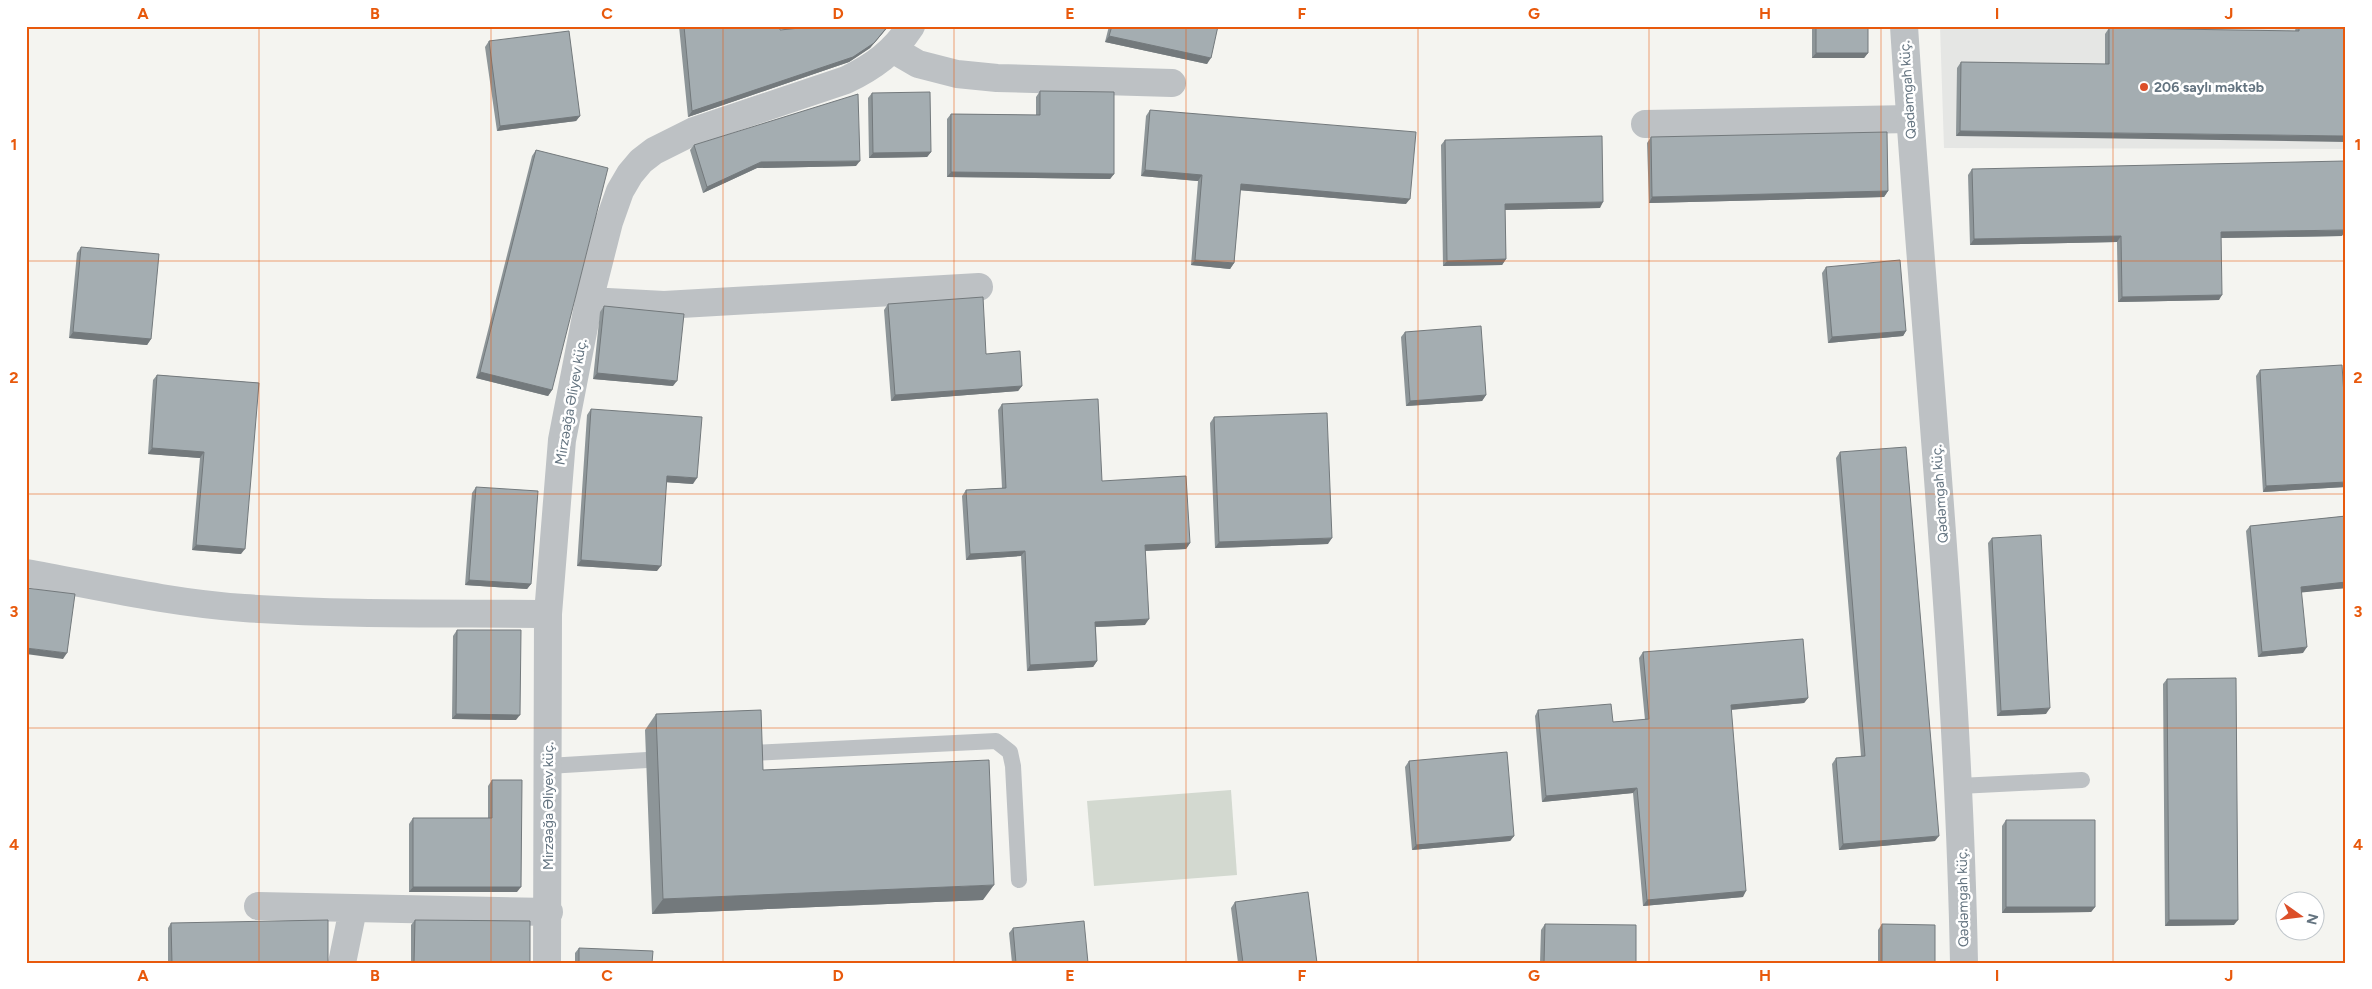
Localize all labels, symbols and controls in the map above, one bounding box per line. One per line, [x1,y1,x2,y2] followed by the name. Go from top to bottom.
[137,4,149,23] text: A
[370,4,380,23] text: B
[601,4,613,23] text: C
[832,4,844,23] text: D
[1065,4,1075,23] text: E
[1298,4,1307,23] text: F
[1528,4,1540,23] text: G
[1759,4,1771,23] text: H
[1995,4,1999,23] text: I
[2225,4,2233,23] text: J
[1896,40,1920,140] street label: Qədəmgah küç.
[2154,79,2264,96] place label: 206 saylı məktəb
[2138,81,2150,93] marker: 206 saylı məktəb
[11,135,17,154] text: 1
[2355,135,2361,154] text: 1
[552,338,590,466] street label: Mirzəağa Əliyev küç.
[9,368,19,387] text: 2
[2353,368,2363,387] text: 2
[1928,444,1952,544] street label: Qədəmgah küç.
[10,602,19,621] text: 3
[2354,602,2363,621] text: 3
[540,742,557,870] street label: Mirzəağa Əliyev küç.
[9,835,19,854] text: 4
[2353,835,2363,854] text: 4
[1954,849,1972,947] street label: Qədəmgah küç.
[2274,892,2324,942] north arrow
[2303,912,2322,926] text: N
[137,966,149,985] text: A
[370,966,380,985] text: B
[601,966,613,985] text: C
[832,966,844,985] text: D
[1065,966,1075,985] text: E
[1298,966,1307,985] text: F
[1528,966,1540,985] text: G
[1759,966,1771,985] text: H
[1995,966,1999,985] text: I
[2225,966,2233,985] text: J

